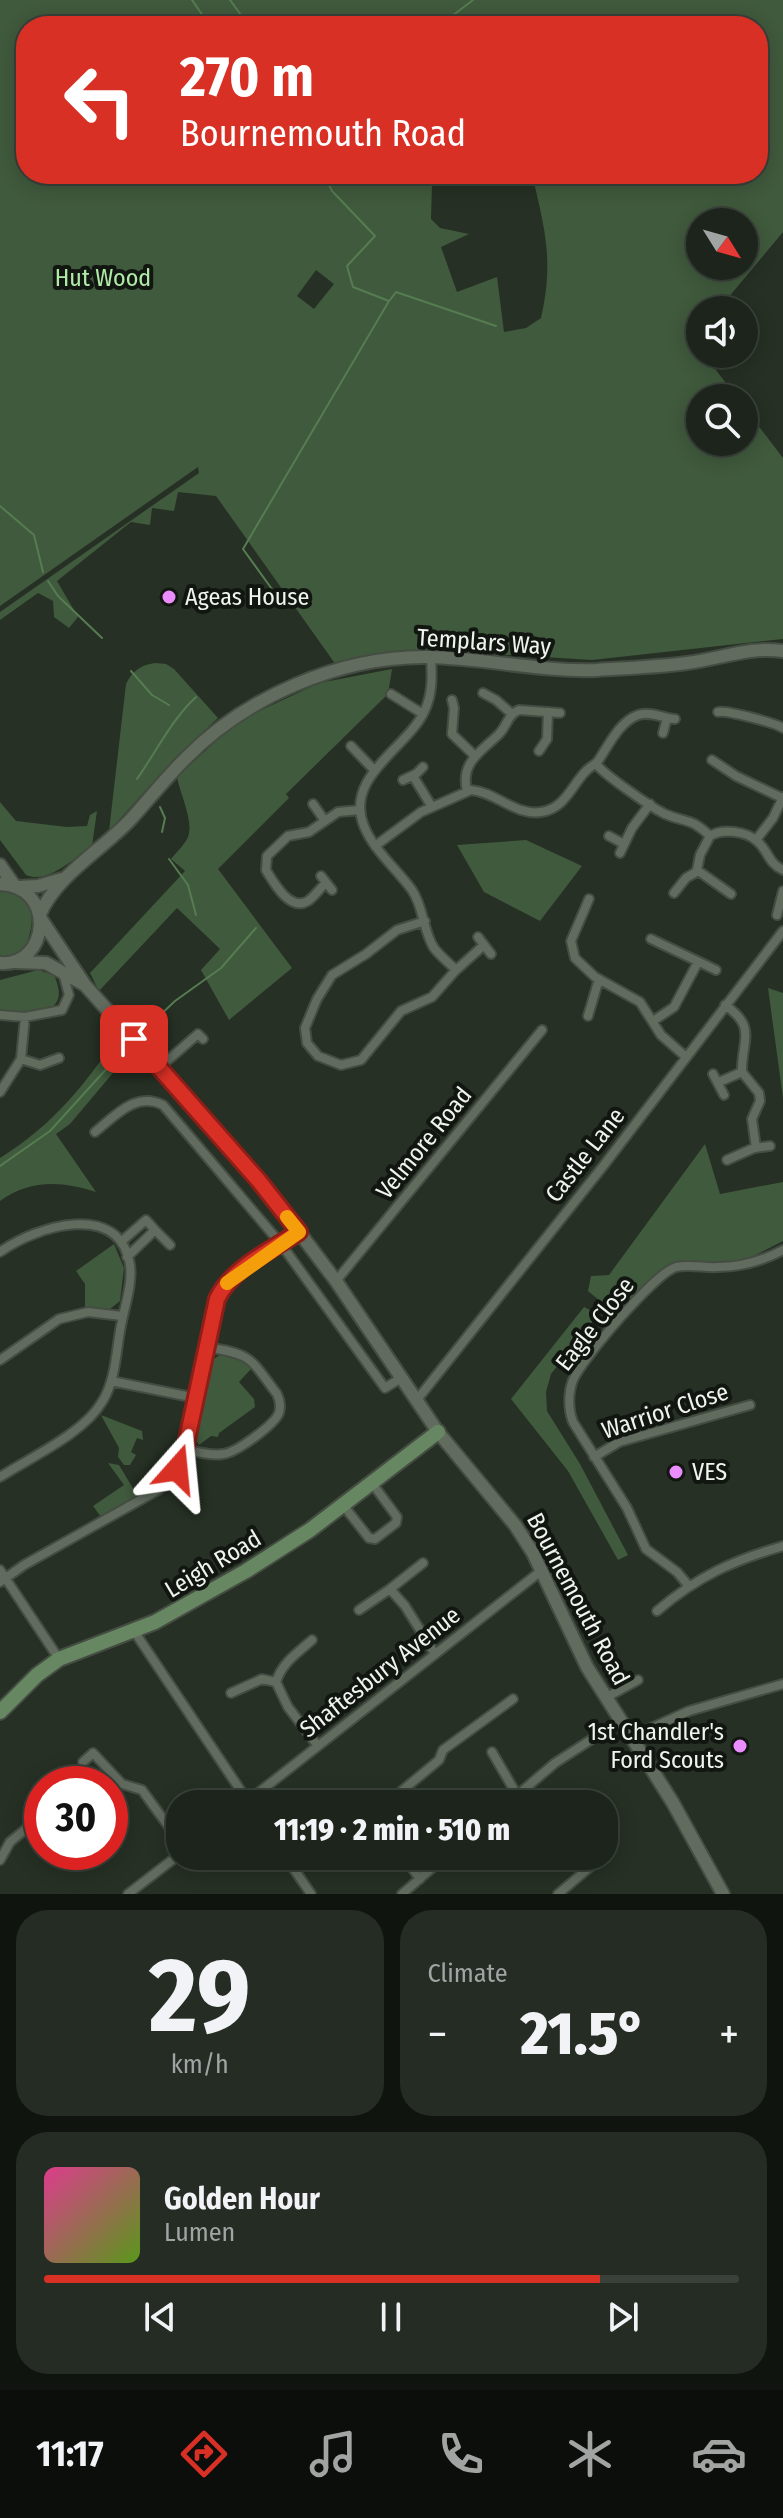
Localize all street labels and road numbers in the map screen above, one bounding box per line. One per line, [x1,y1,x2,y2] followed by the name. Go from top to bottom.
[416,623,552,661] street label: Templars Way
[370,1081,478,1205] street label: Velmore Road
[540,1102,630,1208] street label: Castle Lane
[550,1272,640,1376] street label: Eagle Close
[598,1377,732,1445] street label: Warrior Close
[521,1508,635,1690] street label: Bournemouth Road
[160,1524,266,1604] street label: Leigh Road
[294,1601,466,1743] street label: Shaftesbury Avenue

